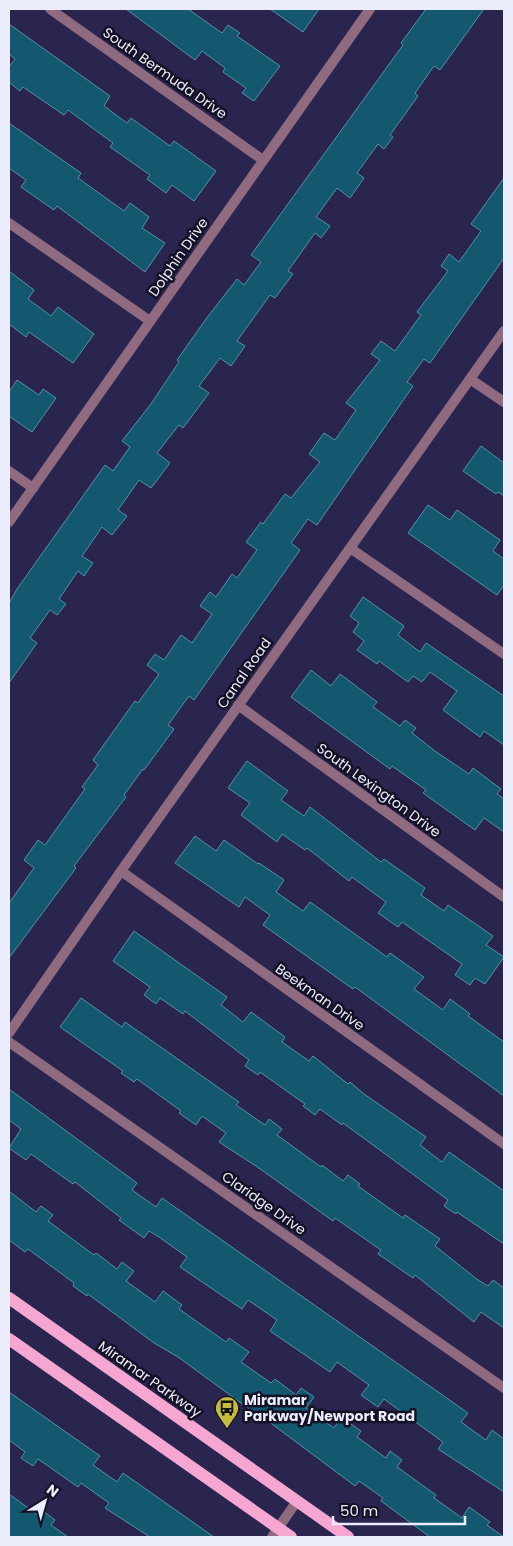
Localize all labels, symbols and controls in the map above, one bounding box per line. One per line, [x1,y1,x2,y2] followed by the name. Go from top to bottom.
[99,22,231,124] street label: South Bermuda Drive
[143,213,213,300] street label: Dolphin Drive
[212,634,276,712] street label: Canal Road
[313,738,445,842] street label: South Lexington Drive
[271,959,369,1035] street label: Beekman Drive
[218,1166,310,1240] street label: Claridge Drive
[94,1336,206,1422] street label: Miramar Parkway
[244,1390,415,1426] place label: Miramar Parkway/Newport Road
[214,1395,240,1429] bus stop icon: Miramar Parkway/Newport Road
[20,1476,70,1526] north arrow
[43,1479,63,1502] text: N
[333,1494,466,1526] scale bar
[340,1500,378,1521] text: 50 m

